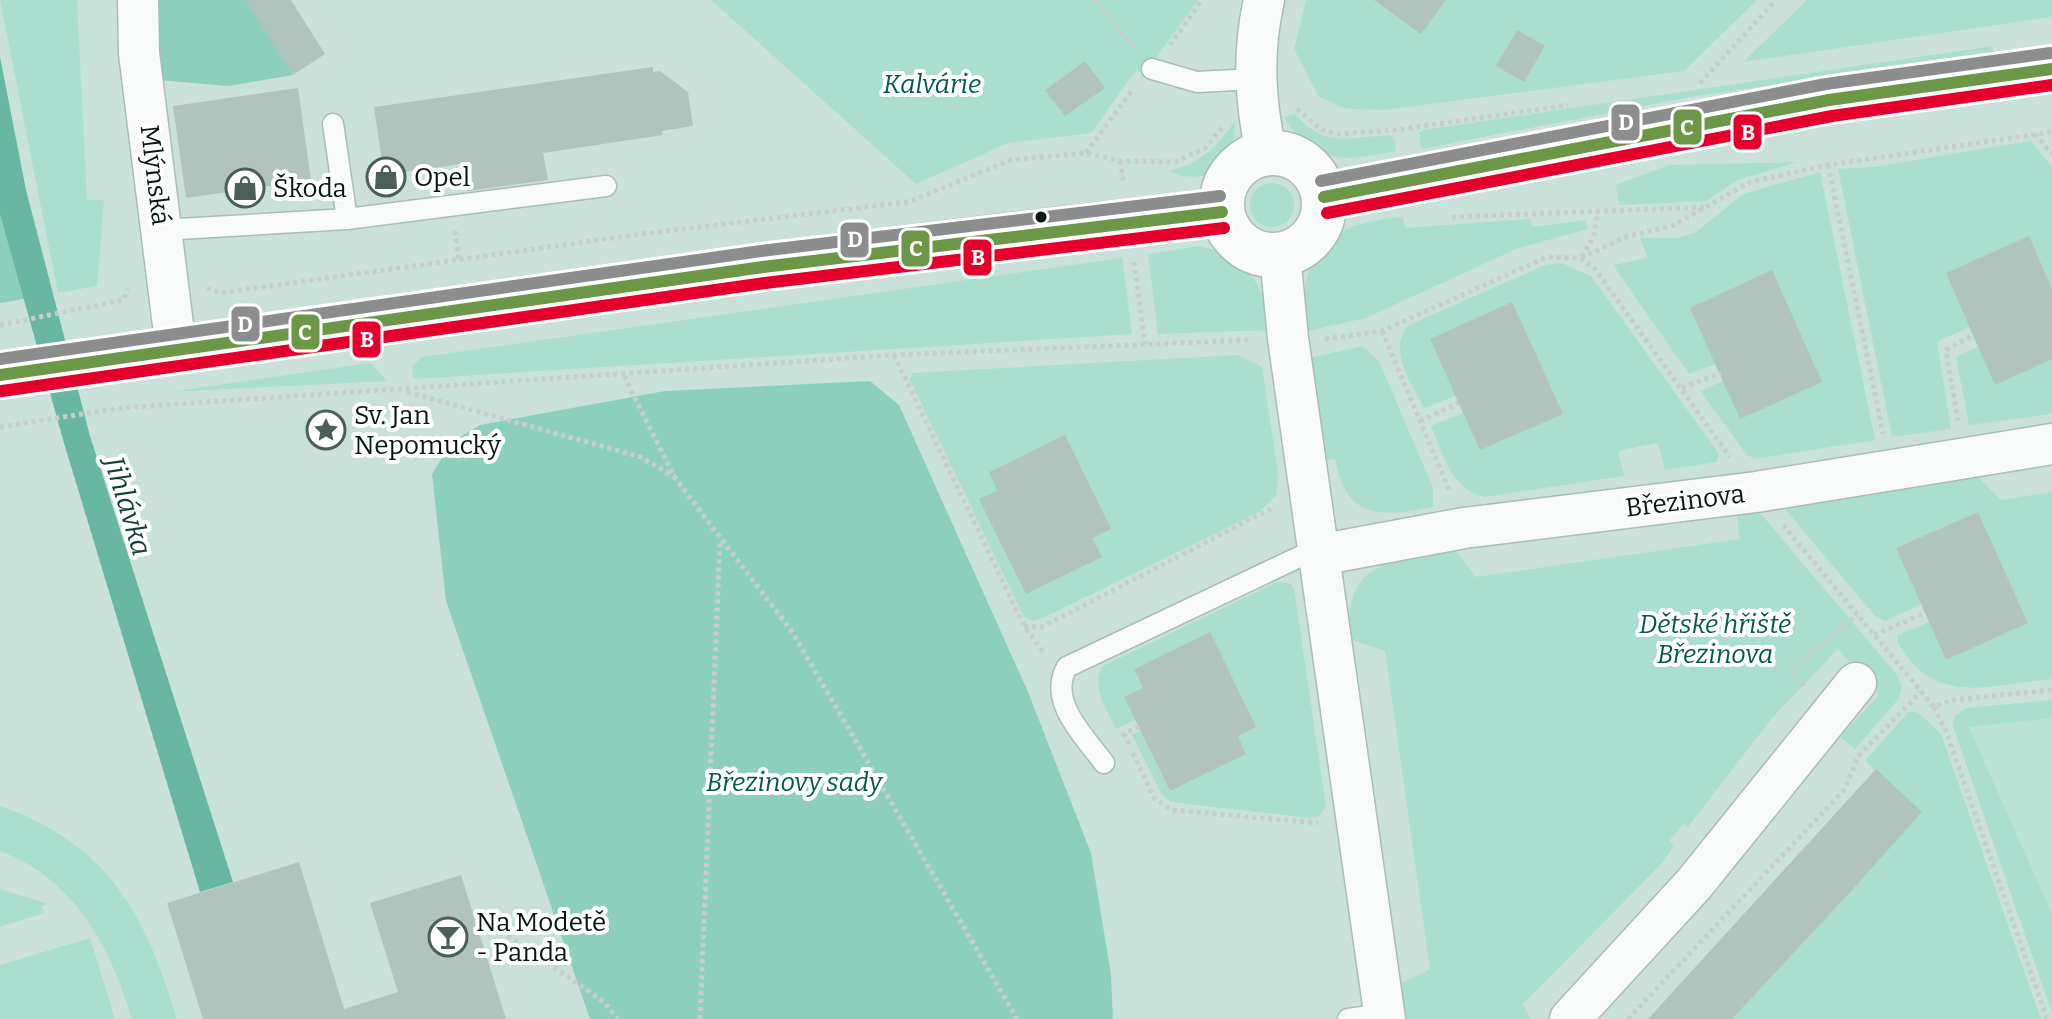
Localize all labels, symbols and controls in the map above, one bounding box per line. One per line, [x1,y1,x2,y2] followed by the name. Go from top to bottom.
[883,69,981,100] park label: Kalvárie
[1610,103,1641,142] line badge: D
[1672,108,1703,146] line badge: C
[1618,109,1634,136] text: D
[1732,113,1763,151] line badge: B
[1680,114,1694,141] text: C
[1741,119,1755,146] text: B
[133,123,177,227] street label: Mlýnská
[365,156,407,198] shop icon: Opel
[414,162,470,193] place label: Opel
[224,167,266,209] shop icon: Škoda
[273,173,347,204] place label: Škoda
[1033,209,1049,225] unlabelled marker
[839,221,870,259] line badge: D
[847,226,863,253] text: D
[900,229,931,268] line badge: C
[909,235,923,262] text: C
[962,238,993,277] line badge: B
[971,244,985,271] text: B
[230,305,261,343] line badge: D
[237,311,253,338] text: D
[290,313,321,351] line badge: C
[298,319,312,346] text: C
[351,320,382,359] line badge: B
[360,326,374,353] text: B
[354,400,501,461] place label: Sv. Jan Nepomucký
[305,409,347,451] place icon: Sv. Jan Nepomucký
[96,450,159,559] water label: Jihlávka
[1624,478,1746,524] street label: Březinova
[1639,609,1792,670] park label: Dětské hřiště Březinova
[706,767,884,798] park label: Březinovy sady
[476,907,606,968] place label: Na Modetě - Panda
[427,916,469,958] bar icon: Na Modetě - Panda

